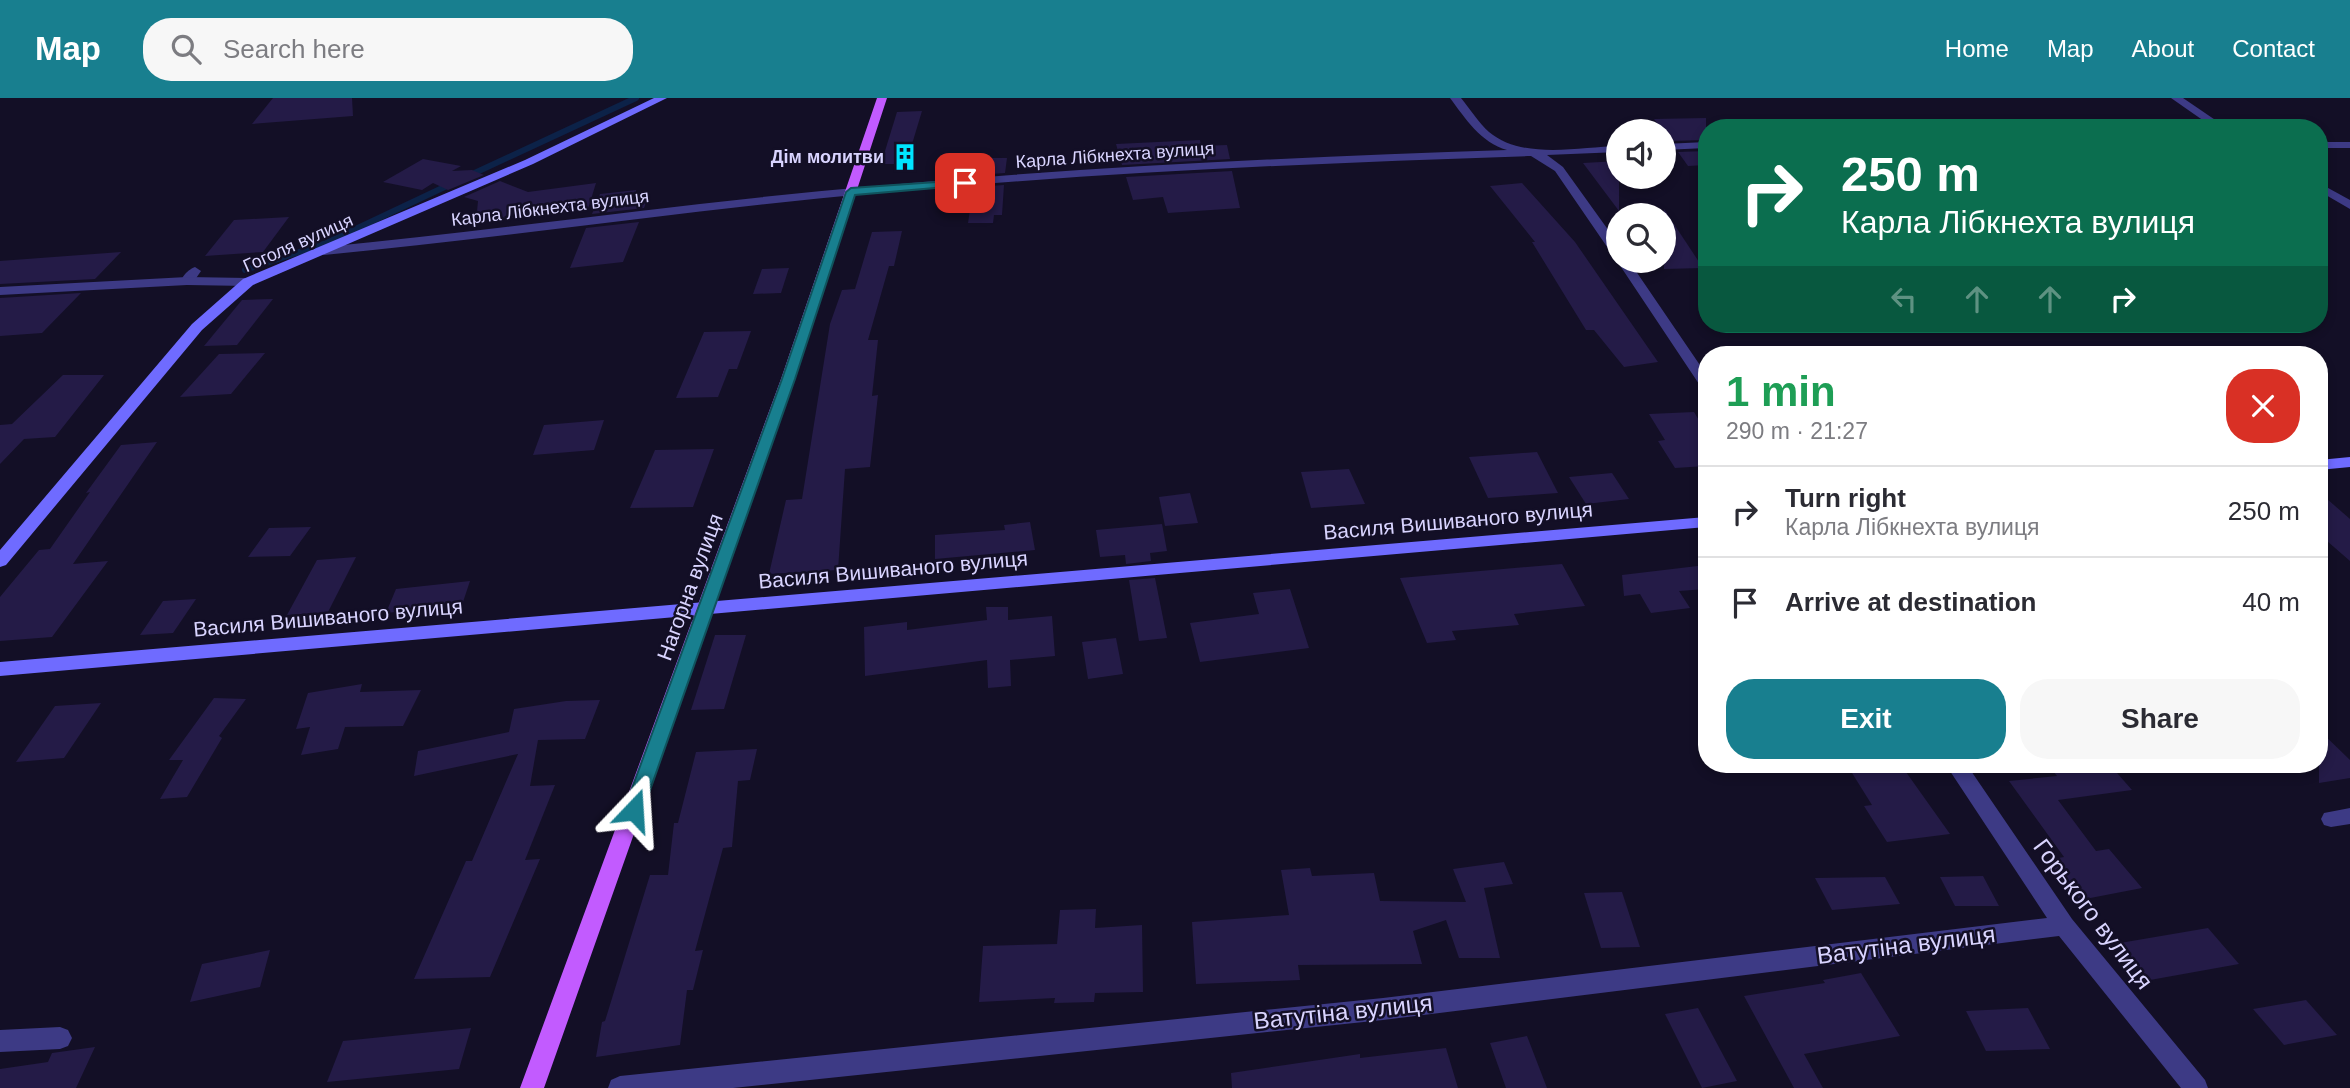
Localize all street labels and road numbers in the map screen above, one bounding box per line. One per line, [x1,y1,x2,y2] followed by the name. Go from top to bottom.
[1015,138,1215,172] street label: Карла Лібкнехта вулиця
[450,186,650,230] street label: Карла Лібкнехта вулиця
[240,210,356,276] street label: Гоголя вулиця
[1322,497,1594,544] street label: Василя Вишиваного вулиця
[652,510,727,663] street label: Нагорна вулиця
[757,546,1029,593] street label: Василя Вишиваного вулиця
[192,594,464,641] street label: Василя Вишиваного вулиця
[2028,833,2159,994] street label: Горького вулиця
[1815,920,1997,969] street label: Ватутіна вулиця
[1252,989,1434,1034] street label: Ватутіна вулиця

